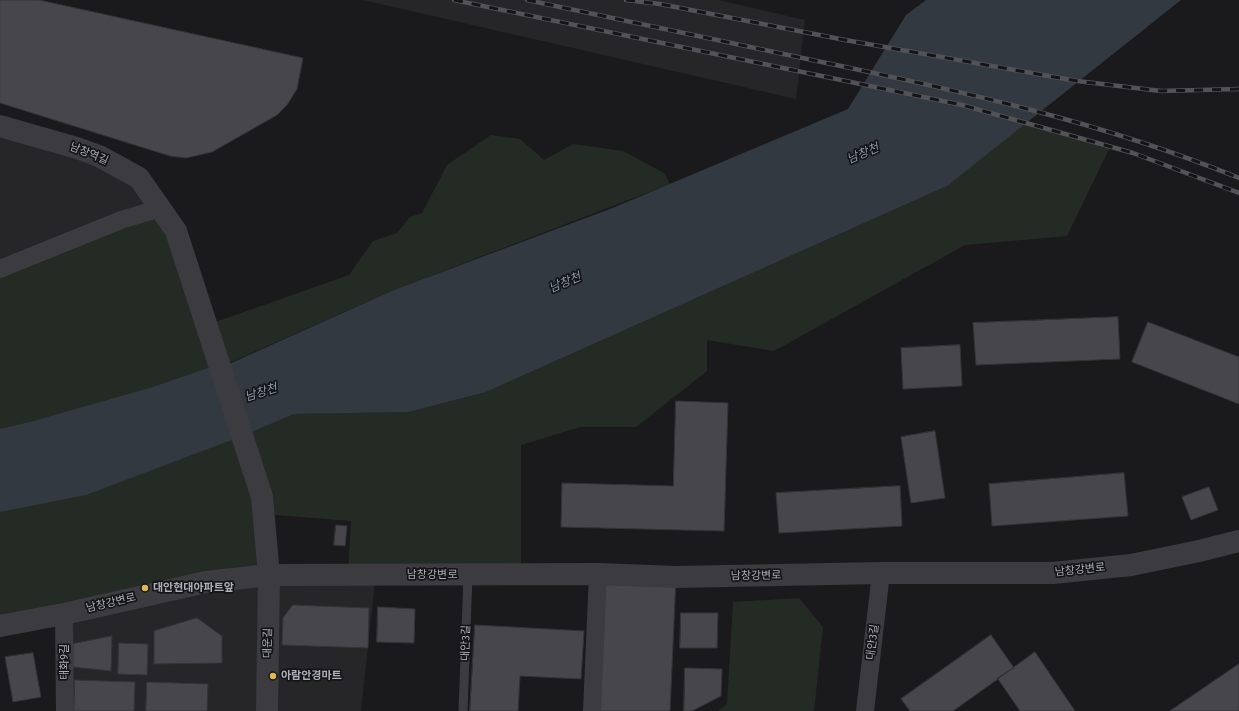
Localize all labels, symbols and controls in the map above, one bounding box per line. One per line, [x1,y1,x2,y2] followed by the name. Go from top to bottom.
[68,140,110,168] street label: 남창역길
[845,141,881,167] water label: 남창천
[547,270,583,296] water label: 남창천
[243,381,279,405] water label: 남창천
[1054,561,1106,579] street label: 남창강변로
[407,568,457,582] street label: 남창강변로
[731,569,781,583] street label: 남창강변로
[153,581,234,595] place label: 대안현대아파트앞
[140,583,150,593] marker: 대안현대아파트앞
[85,591,137,615] street label: 남창강변로
[864,623,882,661] street label: 대안3길
[459,625,473,661] street label: 대안3길
[261,628,275,658] street label: 대운길
[58,644,72,680] street label: 태화9길
[281,669,342,683] place label: 아람안경마트
[268,671,278,681] marker: 아람안경마트

